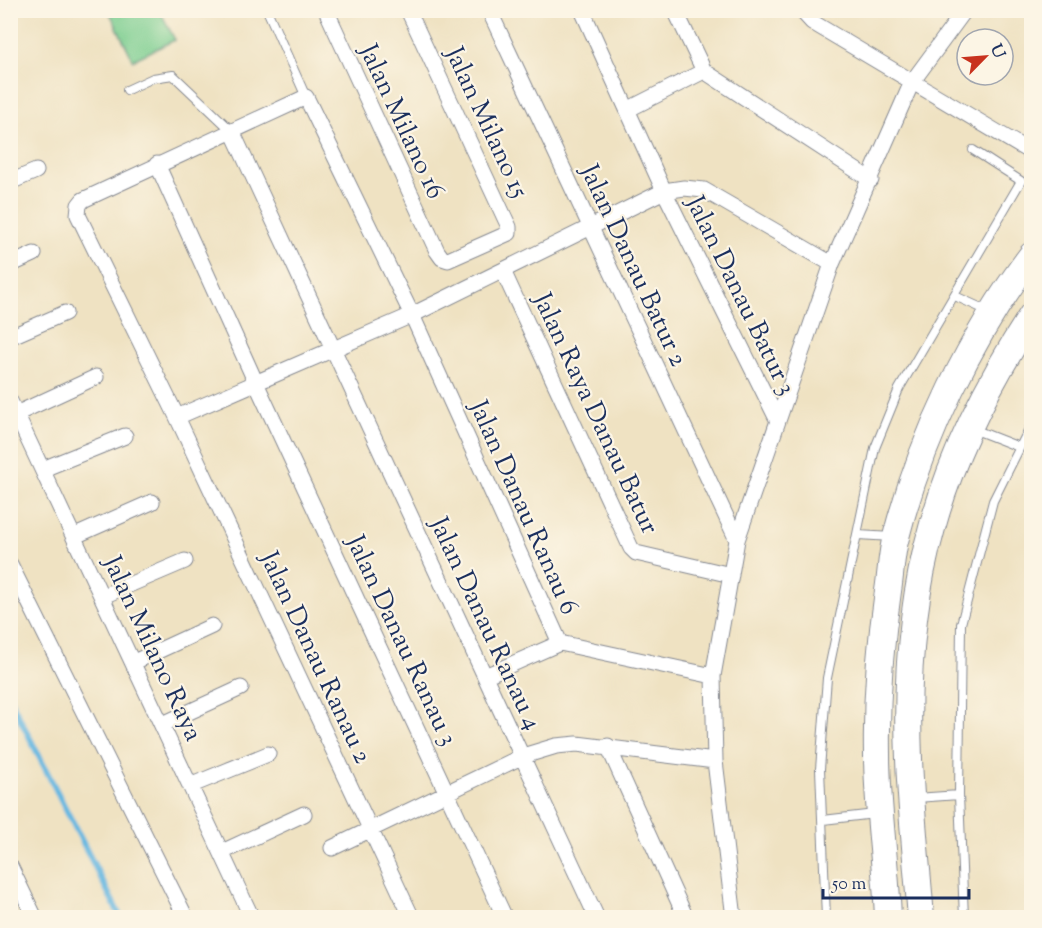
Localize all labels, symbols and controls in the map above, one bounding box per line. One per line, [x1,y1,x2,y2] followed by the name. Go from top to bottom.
[955,27,1015,87] north arrow
[348,37,453,205] street label: Jalan Milano 16
[434,40,537,205] street label: Jalan Milano 15
[983,41,1010,63] text: U
[569,157,696,373] street label: Jalan Danau Batur 2
[675,188,804,402] street label: Jalan Danau Batur 3
[522,286,667,541] street label: Jalan Raya Danau Batur
[458,393,587,621] street label: Jalan Danau Ranau 6
[418,510,550,737] street label: Jalan Danau Ranau 4
[335,528,466,752] street label: Jalan Danau Ranau 3
[249,544,380,770] street label: Jalan Danau Ranau 2
[92,549,211,748] street label: Jalan Milano Raya
[823,862,968,900] scale bar
[831,872,867,898] text: 50 m

